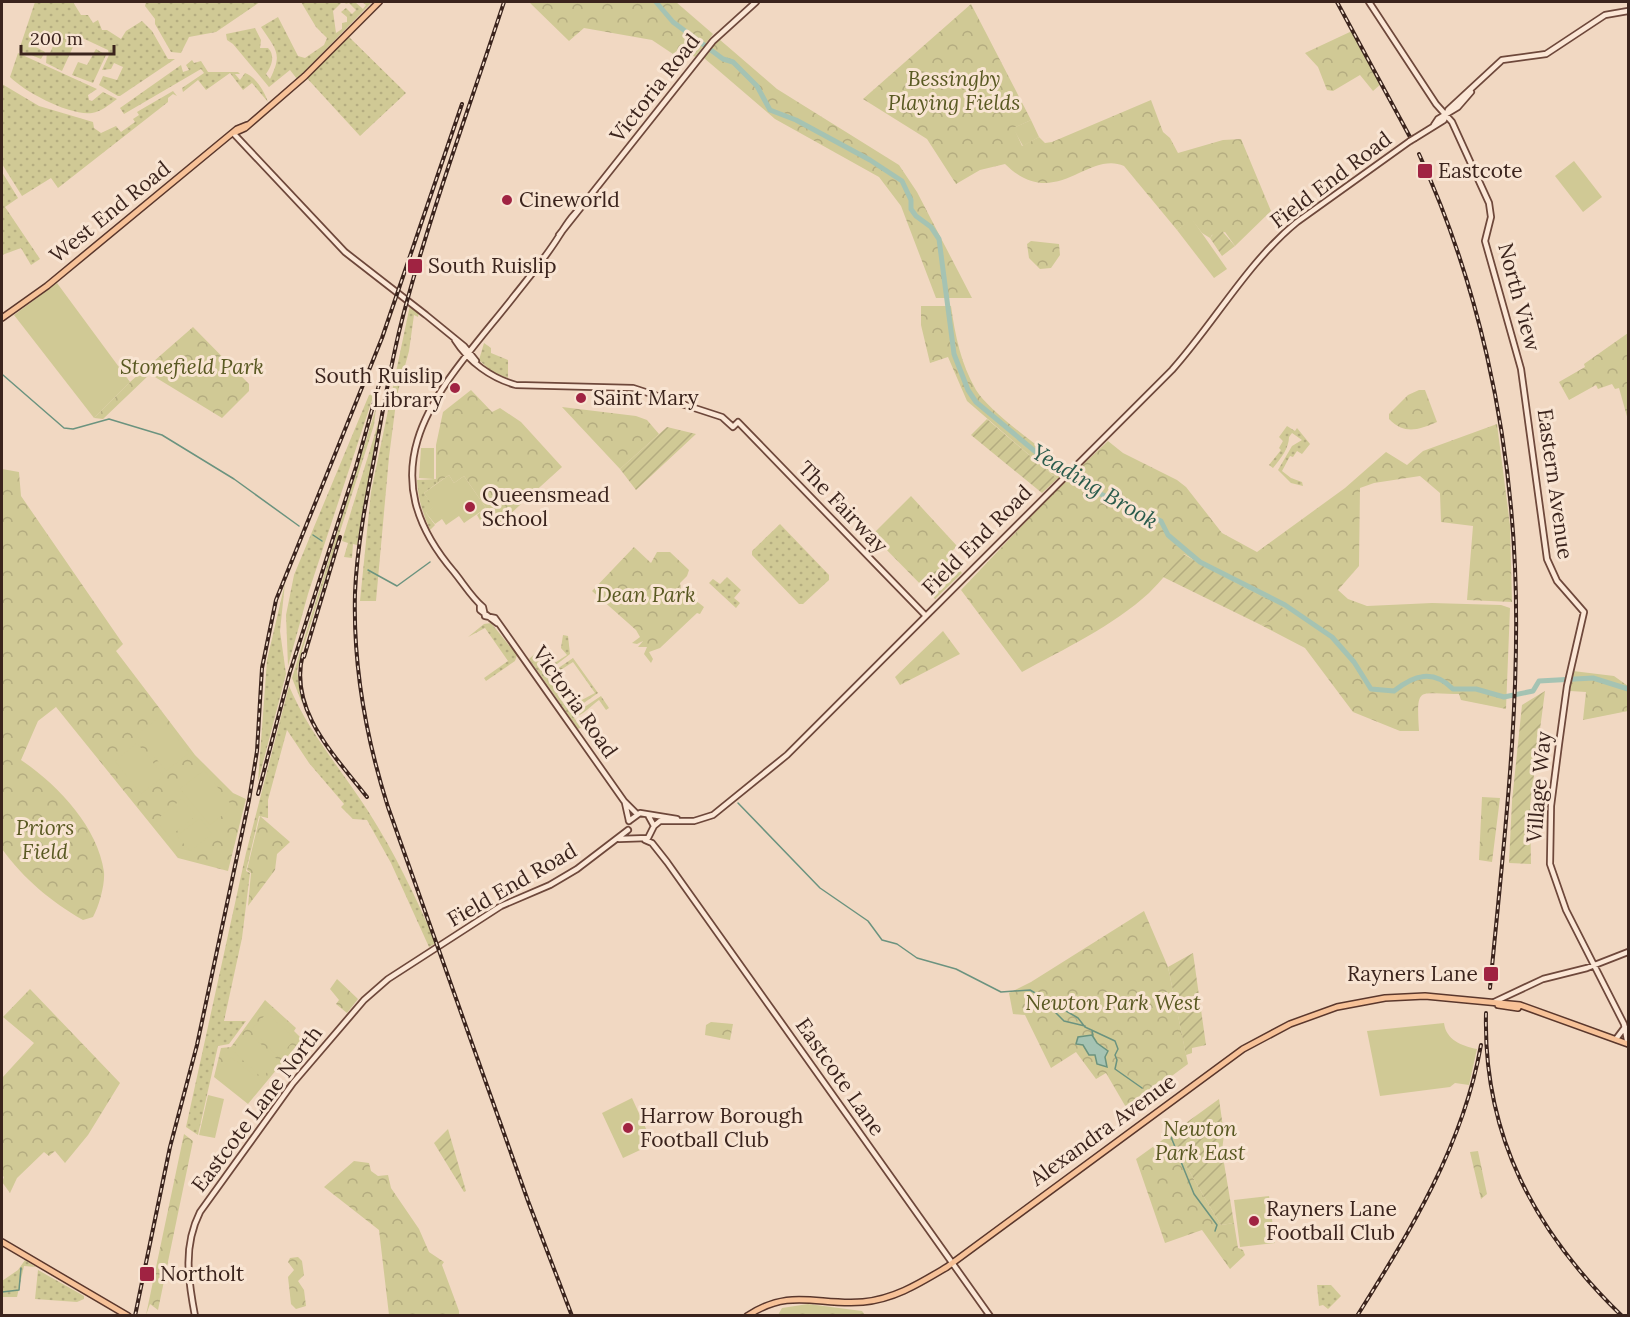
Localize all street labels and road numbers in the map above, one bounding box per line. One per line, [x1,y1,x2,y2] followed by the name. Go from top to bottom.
[603,28,706,148] street label: Victoria Road
[1265,125,1397,234] street label: Field End Road
[44,155,175,269] street label: West End Road
[1492,240,1547,354] street label: North View
[1532,407,1579,561] street label: Eastern Avenue
[793,455,894,558] street label: The Fairway
[916,479,1037,600] street label: Field End Road
[526,640,624,763] street label: Victoria Road
[1520,730,1557,845] street label: Village Way
[442,837,581,933] street label: Field End Road
[790,1013,891,1141] street label: Eastcote Lane
[185,1020,328,1197] street label: Eastcote Lane North
[1024,1068,1181,1192] street label: Alexandra Avenue

